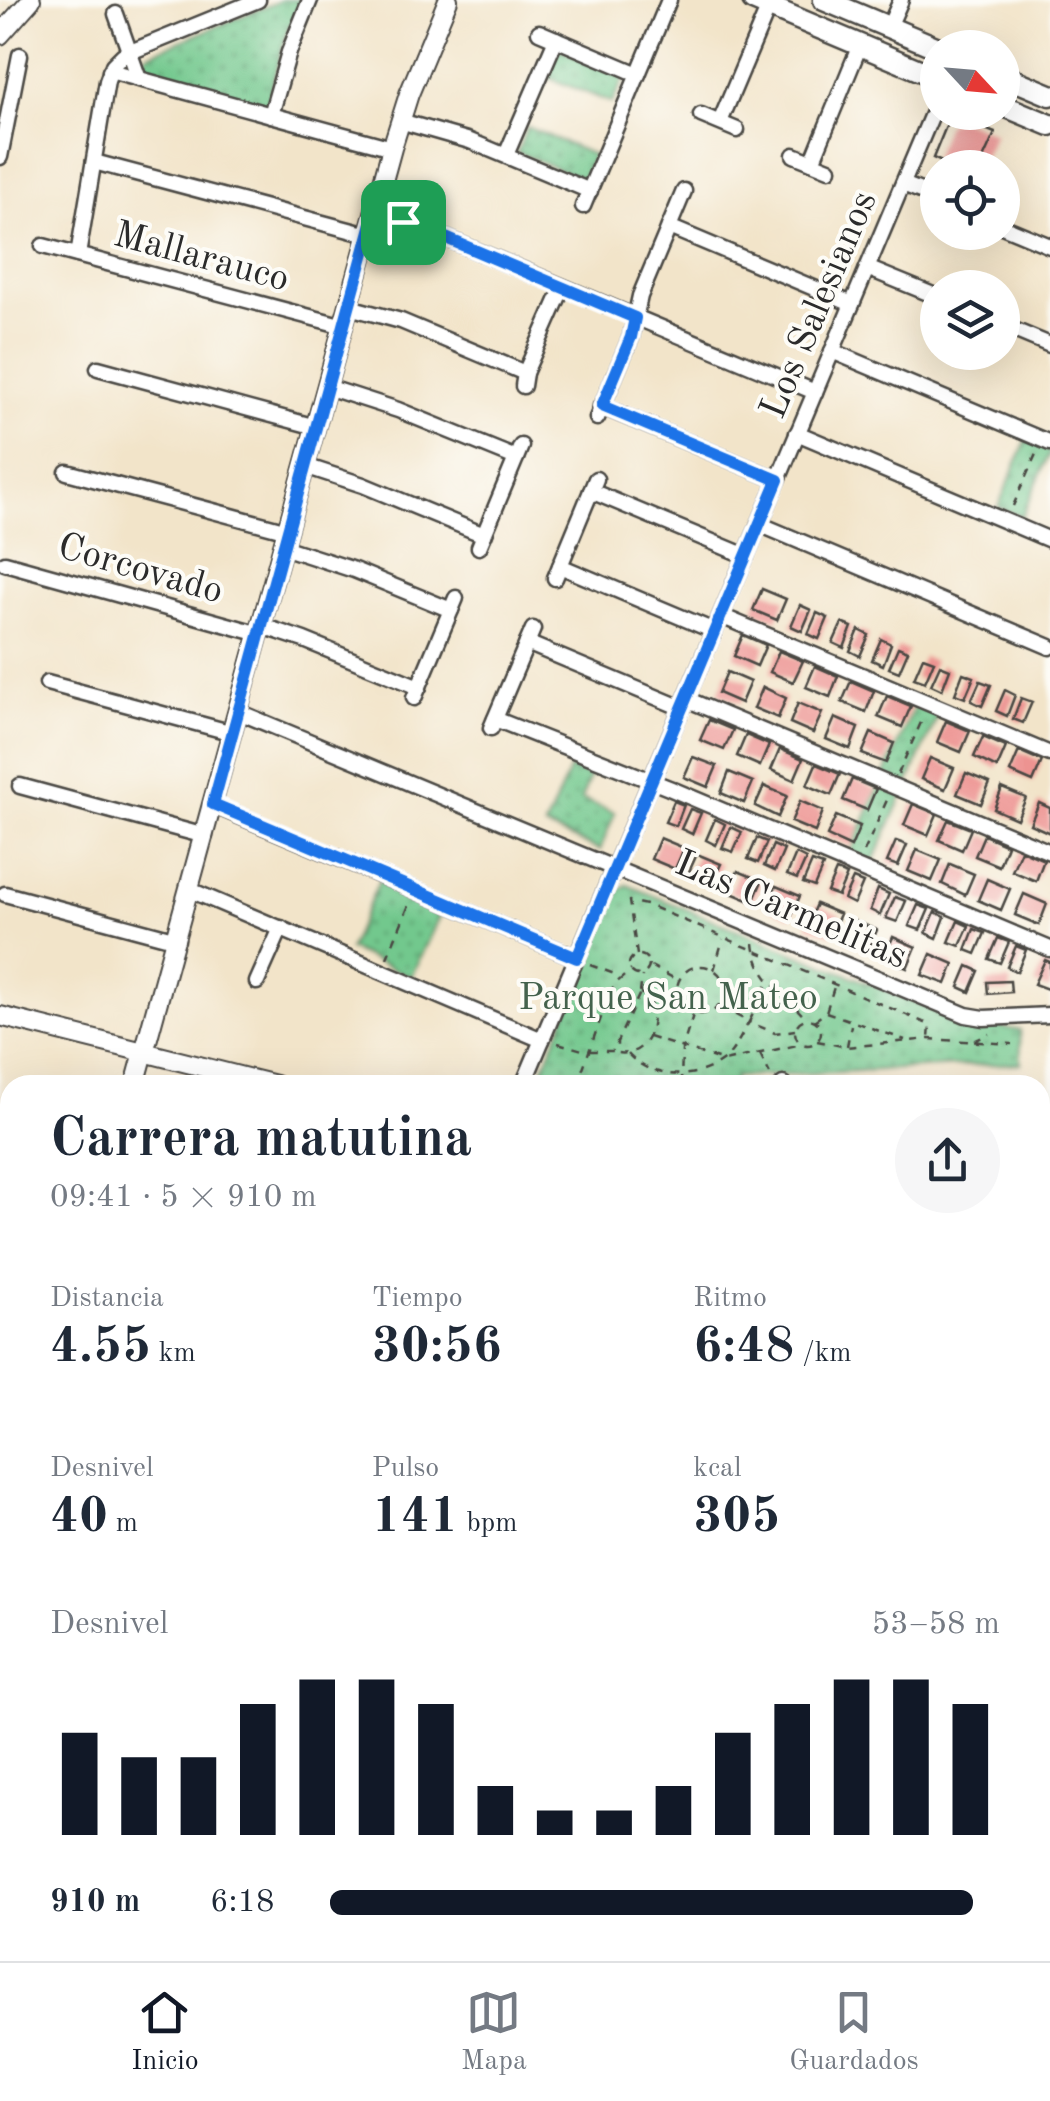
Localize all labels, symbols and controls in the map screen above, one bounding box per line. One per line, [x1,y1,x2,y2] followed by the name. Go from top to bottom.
[920,30,1020,130] north arrow
[920,30,1020,370] map controls
[920,150,1020,250] button: locate
[361,180,446,265] pin
[755,186,885,424] street label: Los Salesianos
[376,195,431,250] icon: arrive
[109,216,293,300] street label: Mallarauco
[920,270,1020,370] button: layers
[53,528,227,612] street label: Corcovado
[669,845,912,977] street label: Las Carmelitas
[518,980,818,1018] park label: Parque San Mateo
[895,1108,1000,1213] button: share
[50,1113,472,1168] text: Carrera matutina
[50,1182,317,1214] text: 09:41 · 5 × 910 m
[50,1285,164,1313] text: Distancia
[372,1285,463,1313] text: Tiempo
[693,1285,767,1313] text: Ritmo
[50,1323,151,1373] text: 4.55
[372,1323,502,1373] text: 30:56
[693,1323,794,1373] text: 6:48
[151,1340,196,1368] text: km
[794,1340,852,1368] text: /km
[50,1455,154,1483] text: Desnivel
[372,1455,439,1483] text: Pulso
[693,1455,742,1483] text: kcal
[50,1493,108,1543] text: 40
[372,1493,459,1543] text: 141
[693,1493,780,1543] text: 305
[108,1510,138,1538] text: m
[459,1510,518,1538] text: bpm
[50,1609,168,1641] text: Desnivel
[872,1609,1000,1641] text: 53–58 m
[50,1887,140,1919] text: 910 m
[210,1887,275,1919] text: 6:18
[131,1985,199,2080] tab: Inicio
[461,1985,527,2080] tab: Mapa
[789,1985,919,2080] tab: Guardados

